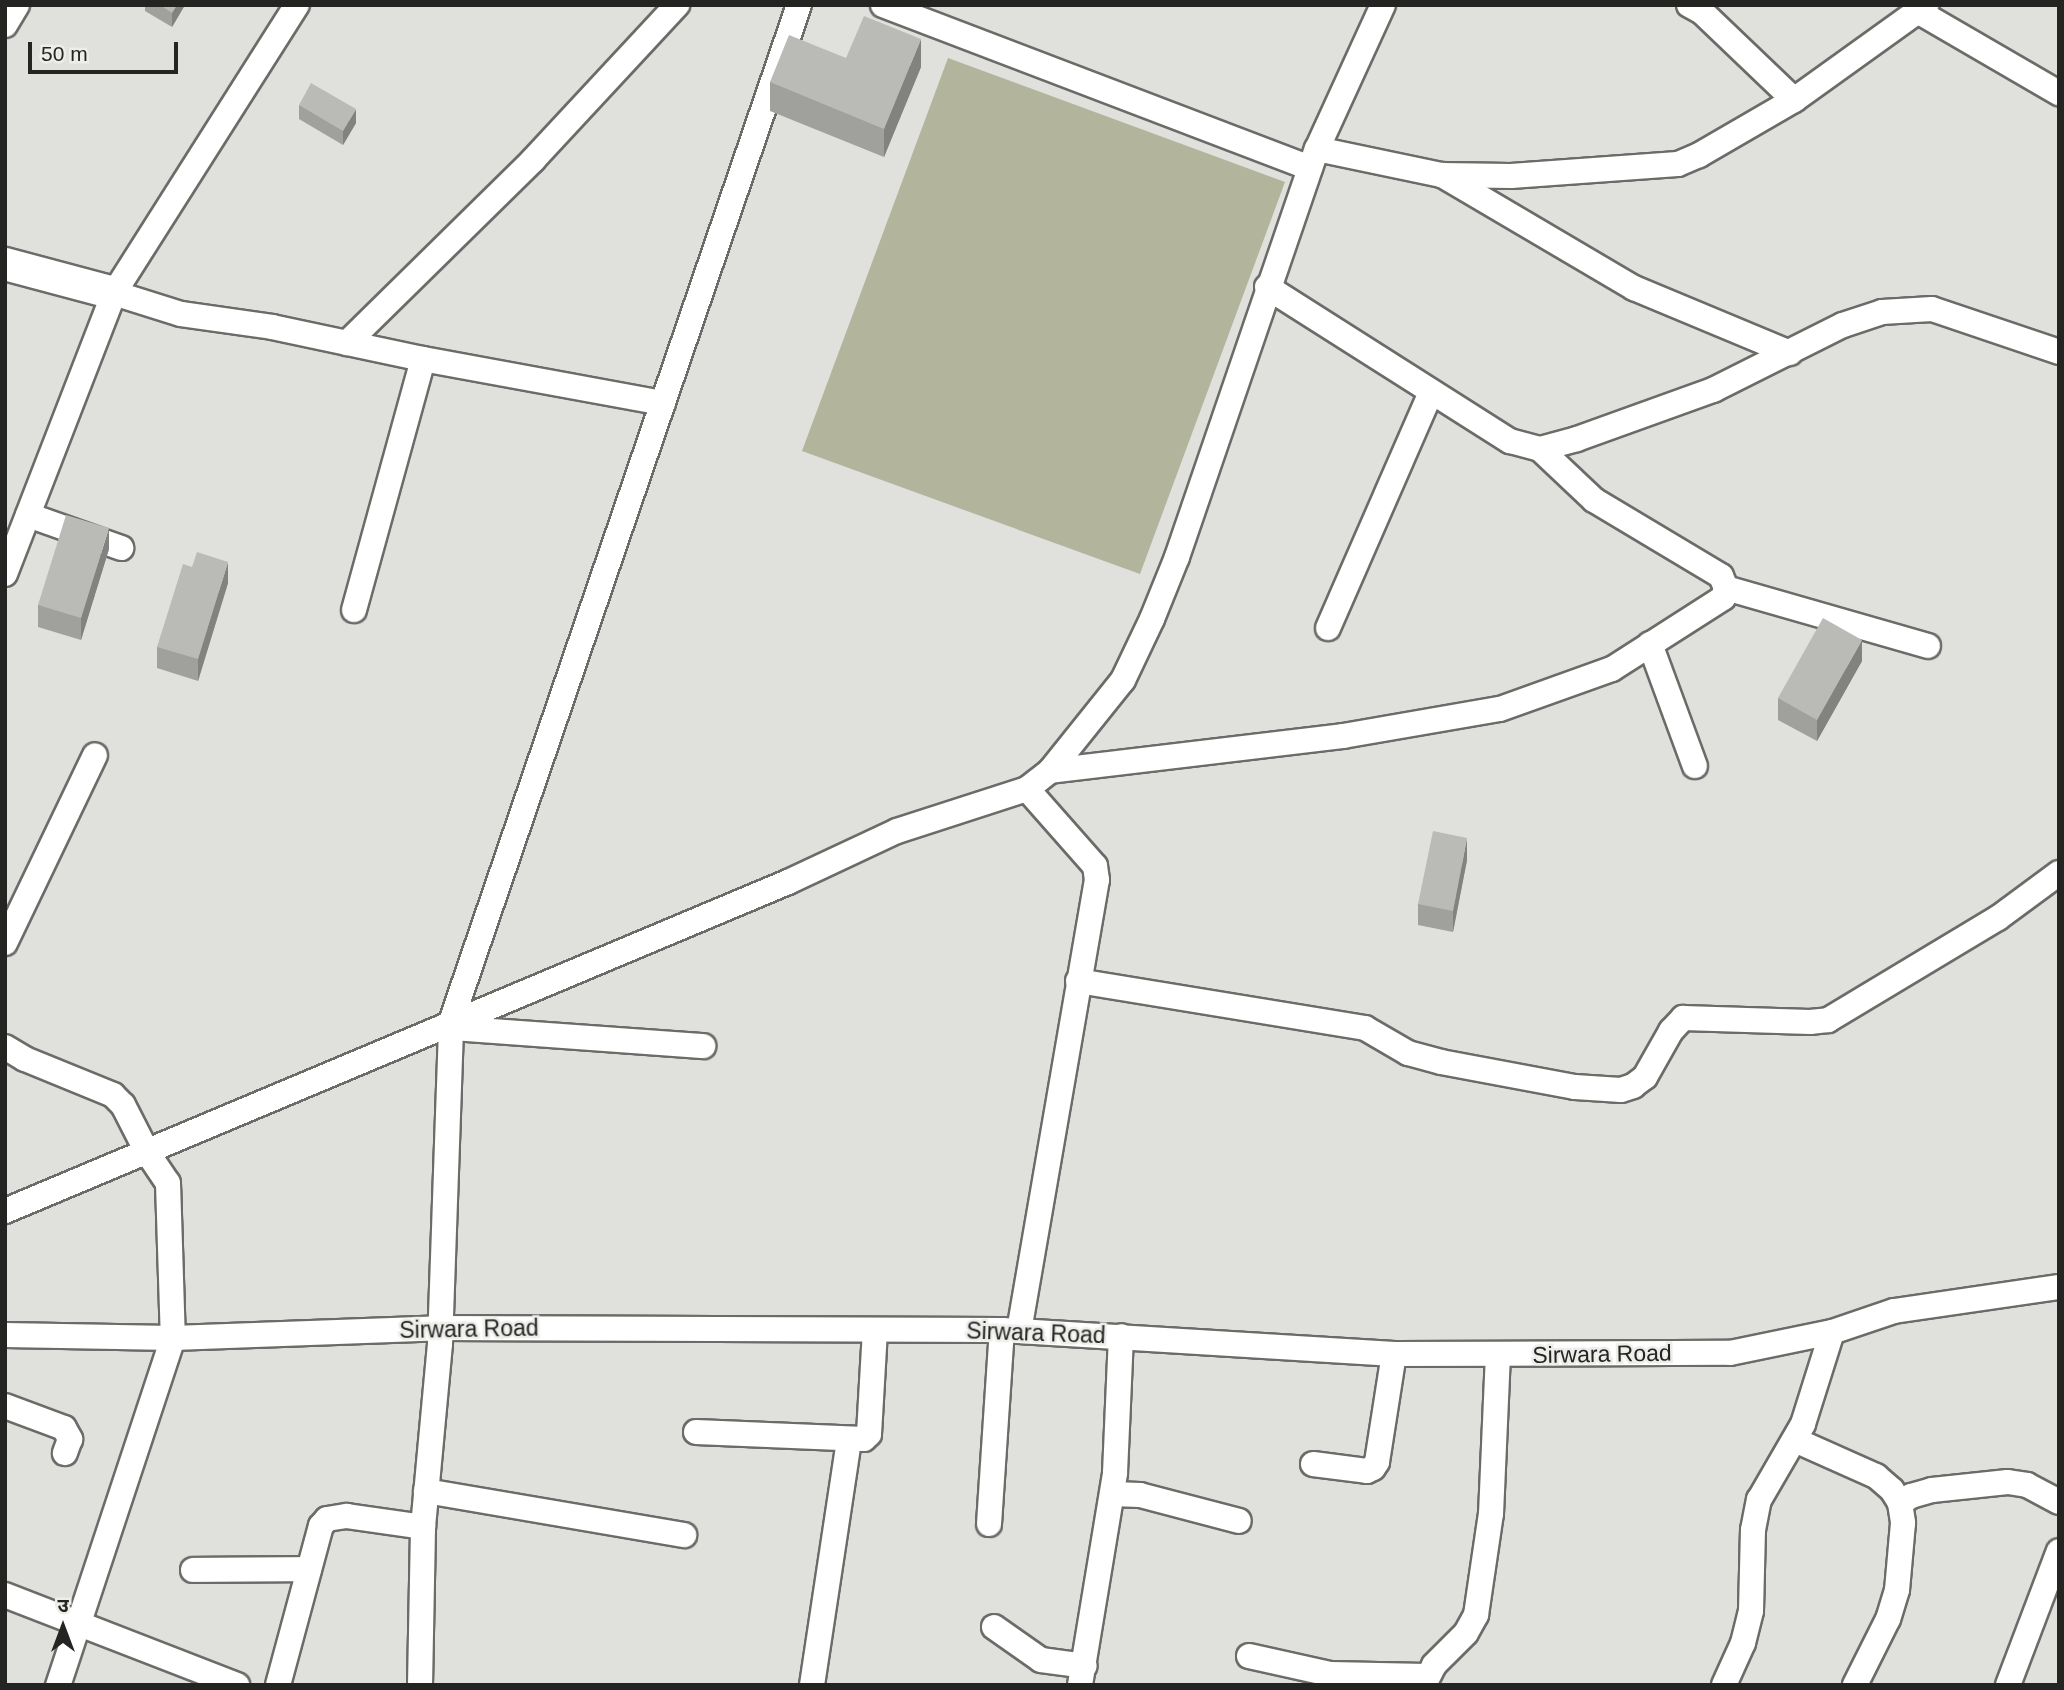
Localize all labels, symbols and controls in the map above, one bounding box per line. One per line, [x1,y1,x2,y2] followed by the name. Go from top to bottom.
[32,28,182,72] scale bar
[41,42,88,65] text: 50 m
[399,1314,539,1344] street label: Sirwara Road
[966,1317,1106,1349] street label: Sirwara Road
[1532,1339,1672,1369] street label: Sirwara Road
[28,1592,98,1662] north arrow
[57,1595,69,1616] text: उ

